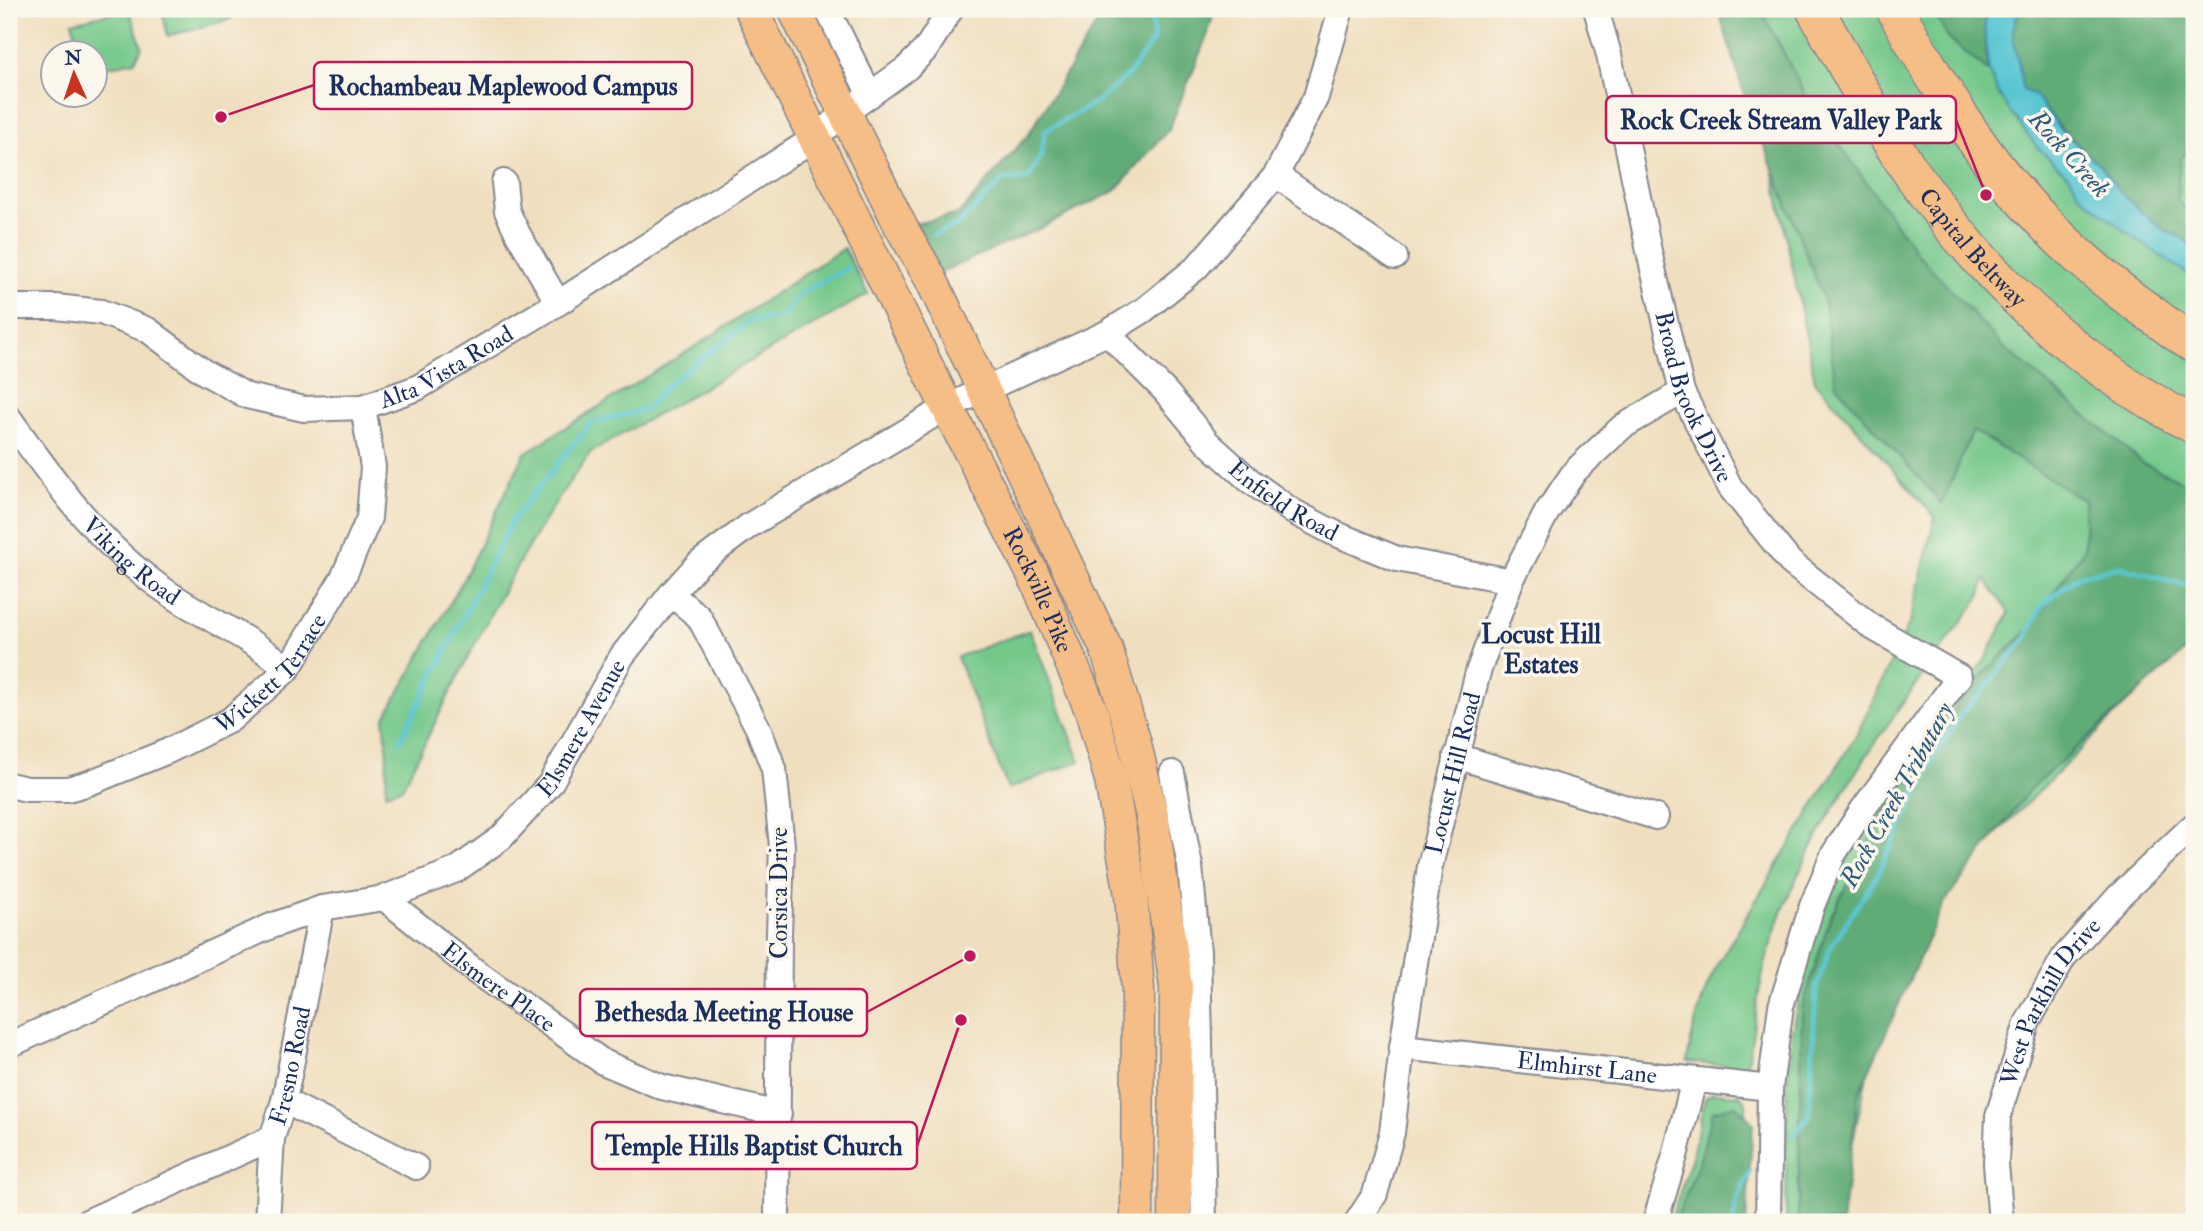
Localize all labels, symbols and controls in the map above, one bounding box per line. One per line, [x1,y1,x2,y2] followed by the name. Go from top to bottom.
[38,38,108,108] north arrow
[63,46,83,71] text: N
[314,62,692,109] callout: Rochambeau Maplewood Campus
[328,71,678,104] text: Rochambeau Maplewood Campus
[1606,96,1956,143] callout: Rock Creek Stream Valley Park
[2021,103,2117,204] water label: Rock Creek
[1620,105,1943,138] text: Rock Creek Stream Valley Park
[1912,182,2034,314] street label: Capital Beltway
[1648,308,1741,488] street label: Broad Brook Drive
[374,318,519,416] street label: Alta Vista Road
[1222,453,1344,548] street label: Enfield Road
[76,510,186,612] street label: Viking Road
[996,522,1081,657] street label: Rockville Pike
[209,608,333,741] street label: Wickett Terrace
[1481,619,1601,681] district label: Locust Hill Estates
[530,654,633,804] street label: Elsmere Avenue
[1418,689,1488,857] street label: Locust Hill Road
[1832,697,1961,894] water label: Rock Creek Tributary
[764,827,795,959] street label: Corsica Drive
[1993,911,2108,1090] street label: West Parkhill Drive
[435,935,562,1039] street label: Elsmere Place
[580,989,867,1036] callout: Bethesda Meeting House
[595,997,854,1030] text: Bethesda Meeting House
[262,1003,318,1129] street label: Fresno Road
[1515,1044,1659,1091] street label: Elmhirst Lane
[592,1122,917,1169] callout: Temple Hills Baptist Church
[604,1131,903,1164] text: Temple Hills Baptist Church

